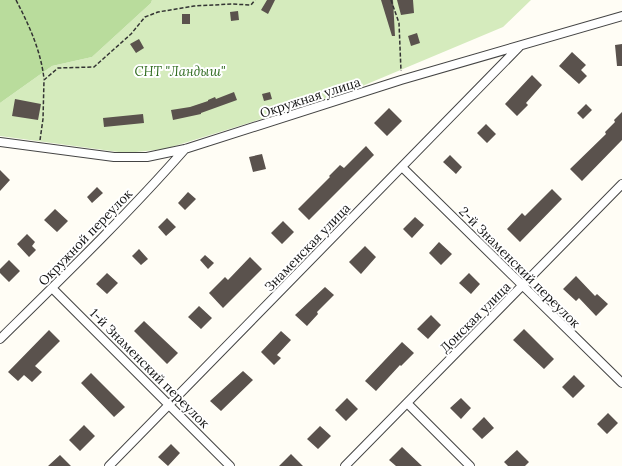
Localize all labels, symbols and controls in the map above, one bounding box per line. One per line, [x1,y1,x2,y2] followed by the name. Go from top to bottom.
[135,63,226,80] park label: СНТ "Ландыш"
[258,73,363,122] street label: Окружная улица
[35,185,136,289] street label: Окружной переулок
[261,200,354,295] street label: Знаменская улица
[455,203,584,332] street label: 2-й Знаменский переулок
[436,278,515,356] street label: Донская улица
[86,305,213,432] street label: 1-й Знаменский переулок

